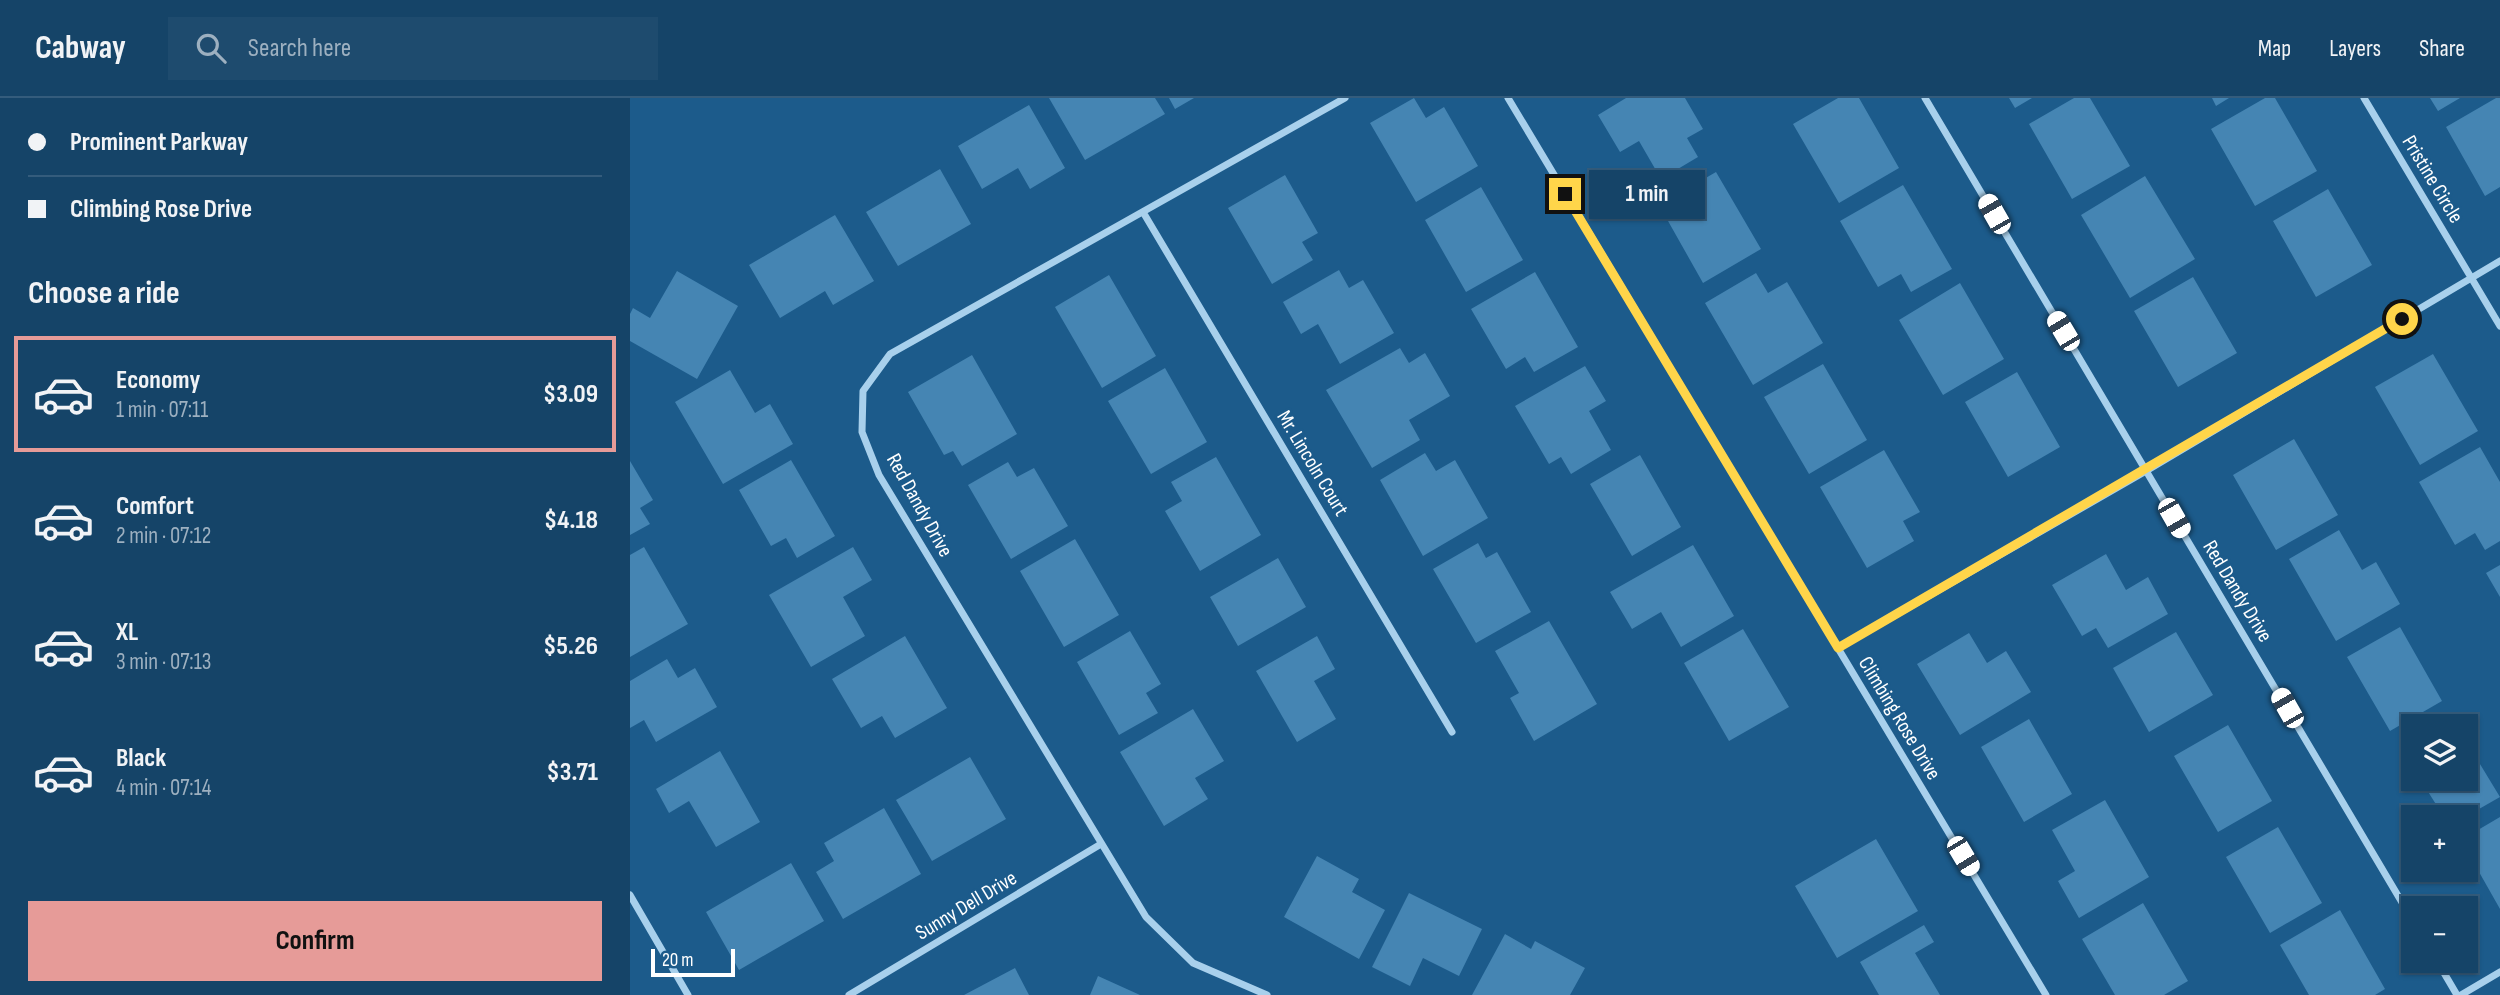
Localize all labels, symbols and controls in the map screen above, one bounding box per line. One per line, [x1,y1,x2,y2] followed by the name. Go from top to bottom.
[168,17,658,80] search box
[35,28,126,68] text: Cabway
[192,29,230,67] icon: search
[248,33,351,64] text: Search here
[2258,34,2291,63] text: Map
[2329,34,2381,63] text: Layers
[2419,34,2465,63] text: Share
[70,127,248,158] text: Prominent Parkway
[2397,131,2469,228] street label: Pristine Circle
[1590,170,1705,218] callout: 1 min
[1549,178,1581,210] route end
[1626,180,1668,208] text: 1 min
[1975,191,2014,237] car
[70,194,252,225] text: Climbing Rose Drive
[28,274,180,313] text: Choose a ride
[2386,303,2418,335] route start
[2044,308,2083,354] car
[32,363,95,426] icon: car
[116,365,200,396] text: Economy
[543,379,598,410] text: $3.09
[116,396,208,424] text: 1 min · 07:11
[1271,406,1354,521] street label: Mr. Lincoln Court
[881,449,958,561] street label: Red Dandy Drive
[32,489,95,552] icon: car
[116,491,194,522] text: Comfort
[2155,495,2194,541] car
[544,505,598,536] text: $4.18
[116,522,211,550] text: 2 min · 07:12
[2197,536,2278,647] street label: Red Dandy Drive
[32,615,95,678] icon: car
[116,617,138,648] text: XL
[543,631,598,662] text: $5.26
[116,648,211,676] text: 3 min · 07:13
[1853,652,1946,784] street label: Climbing Rose Drive
[2268,685,2307,731] car
[2401,714,2478,973] map controls
[2401,714,2478,791] button: layers
[32,741,95,804] icon: car
[116,743,166,774] text: Black
[547,757,598,788] text: $3.71
[116,774,211,802] text: 4 min · 07:14
[2401,805,2478,882] button: +
[1944,833,1983,879] car
[911,865,1021,945] street label: Sunny Dell Drive
[2401,896,2478,973] button: −
[28,901,602,981] button: Confirm
[651,946,735,978] scale bar
[662,949,694,972] text: 20 m

